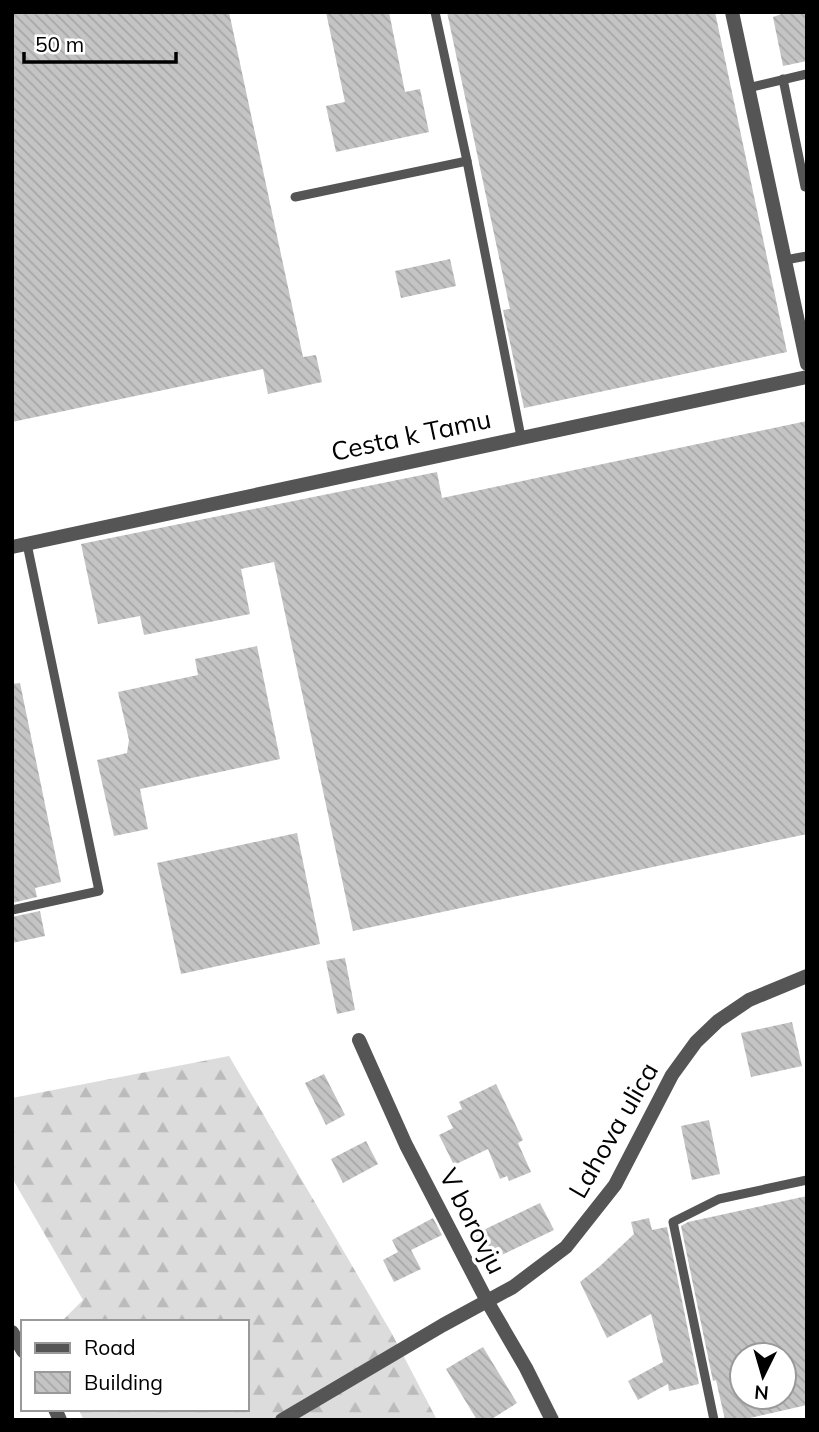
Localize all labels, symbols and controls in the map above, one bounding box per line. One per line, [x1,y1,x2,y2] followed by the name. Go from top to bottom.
[24,21,177,65] scale bar
[35,31,84,57] text: 50 m
[328,402,494,468] street label: Cesta k Tamu
[561,1056,665,1204] street label: Lahova ulica
[432,1163,514,1279] street label: V borovju
[21,1320,248,1411] legend
[84,1334,135,1360] text: Road
[728,1341,798,1411] north arrow
[84,1369,163,1395] text: Building
[753,1380,770,1406] text: N

